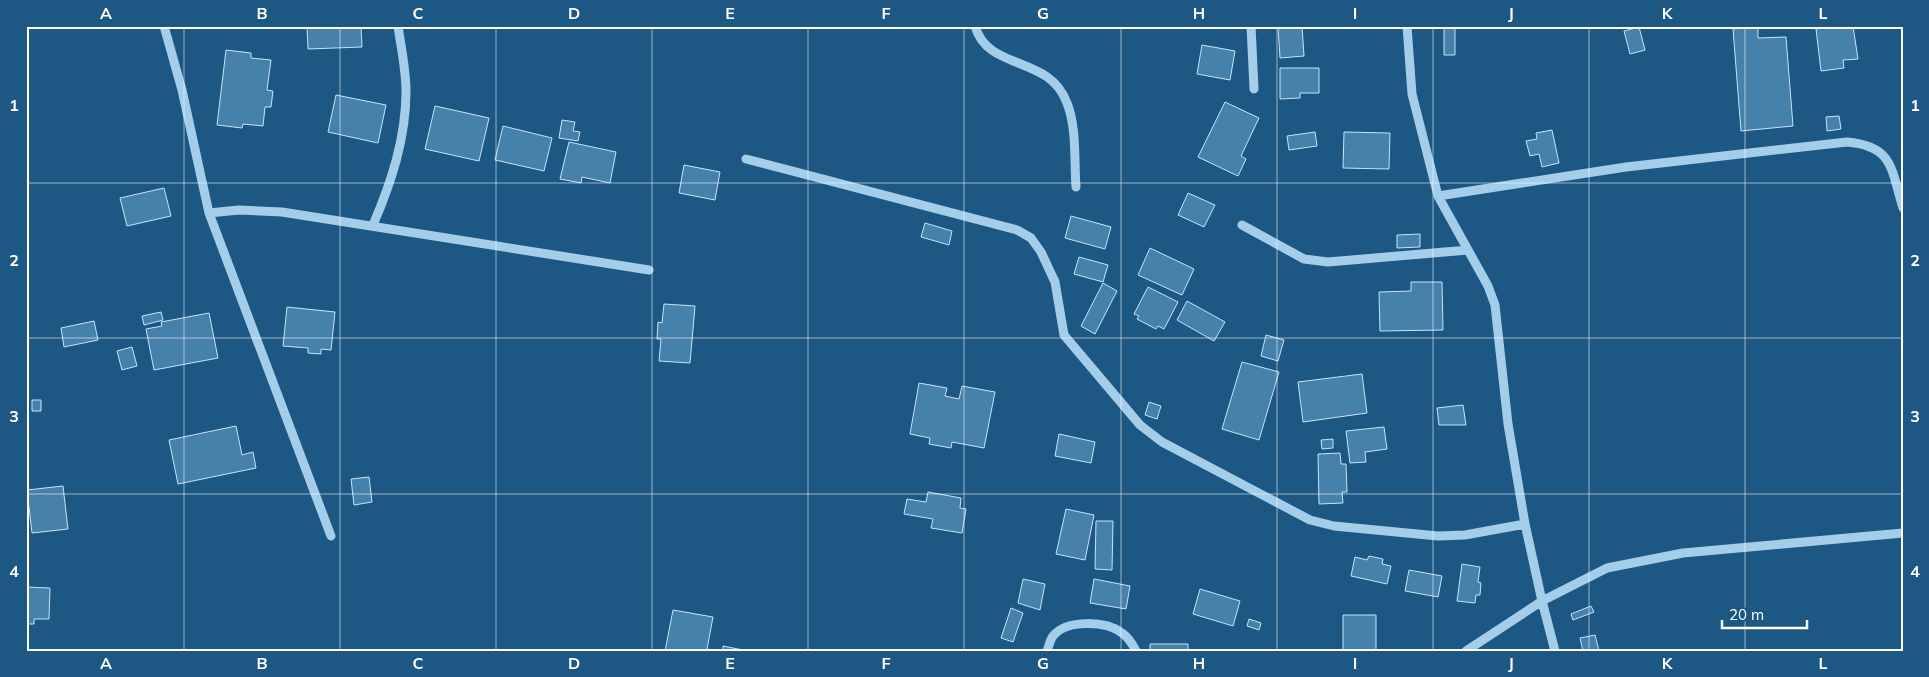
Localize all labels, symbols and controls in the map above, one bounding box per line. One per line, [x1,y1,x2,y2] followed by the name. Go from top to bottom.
[100,3,112,23] text: A
[256,3,268,23] text: B
[413,3,424,23] text: C
[568,3,580,23] text: D
[725,3,735,23] text: E
[881,3,891,23] text: F
[1037,3,1049,23] text: G
[1193,3,1205,23] text: H
[1353,3,1357,23] text: I
[1508,3,1514,23] text: J
[1662,3,1674,23] text: K
[1819,3,1828,23] text: L
[9,95,19,115] text: 1
[1910,95,1920,115] text: 1
[9,250,19,270] text: 2
[1910,250,1920,270] text: 2
[9,406,19,426] text: 3
[1910,406,1920,426] text: 3
[9,561,19,581] text: 4
[1910,561,1920,581] text: 4
[1722,597,1806,629] scale bar
[1729,605,1764,624] text: 20 m
[100,653,112,673] text: A
[256,653,268,673] text: B
[413,653,424,673] text: C
[568,653,580,673] text: D
[725,653,735,673] text: E
[881,653,891,673] text: F
[1037,653,1049,673] text: G
[1193,653,1205,673] text: H
[1353,653,1357,673] text: I
[1508,653,1514,673] text: J
[1662,653,1674,673] text: K
[1819,653,1828,673] text: L

